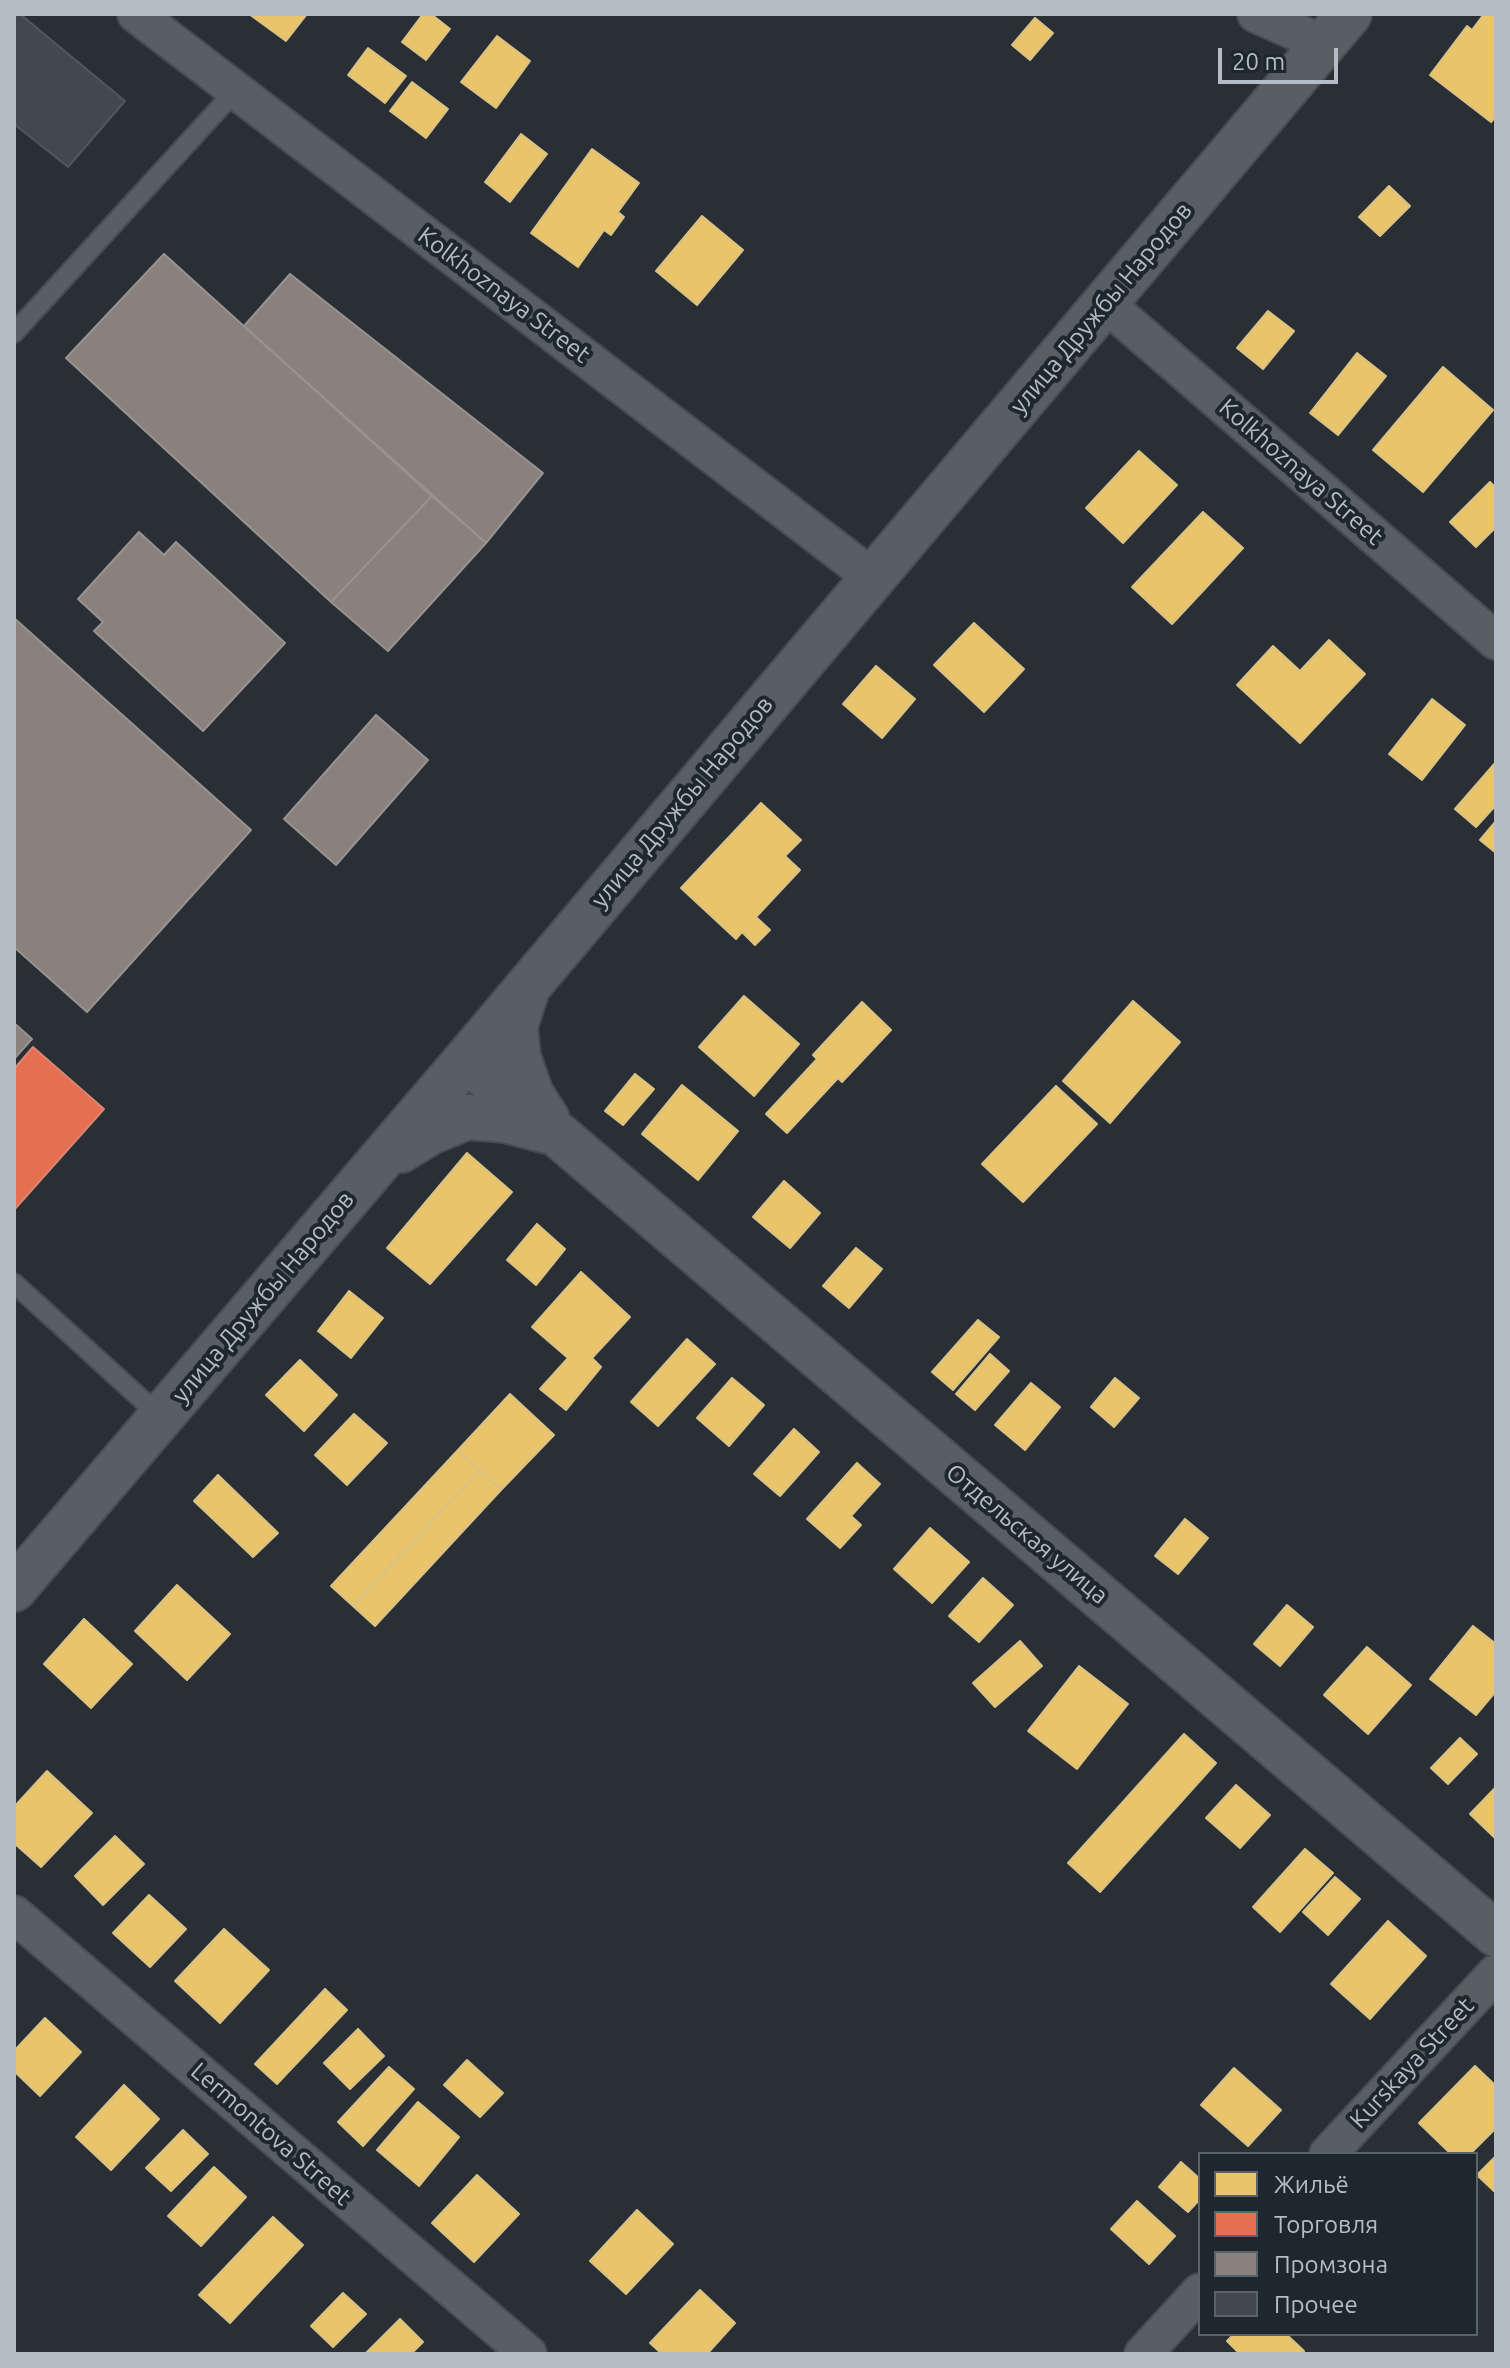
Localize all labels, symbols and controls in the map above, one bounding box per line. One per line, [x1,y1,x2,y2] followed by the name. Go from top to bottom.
[1222,32,1342,82] scale bar
[1232,48,1285,75] text: 20 m
[1004,196,1198,420] street label: улица Дружбы Народов
[412,221,596,369] street label: Kolkhoznaya Street
[1213,393,1389,551] street label: Kolkhoznaya Street
[585,690,779,914] street label: улица Дружбы Народов
[166,1185,360,1409] street label: улица Дружбы Народов
[940,1458,1114,1610] street label: Отдельская улица
[1344,1992,1480,2134] street label: Kurskaya Street
[185,2057,357,2211] street label: Lermontova Street
[1198,2152,1478,2336] legend
[1274,2171,1349,2198] text: Жильё
[1274,2211,1378,2238] text: Торговля
[1274,2251,1388,2278] text: Промзона
[1274,2291,1358,2318] text: Прочее

